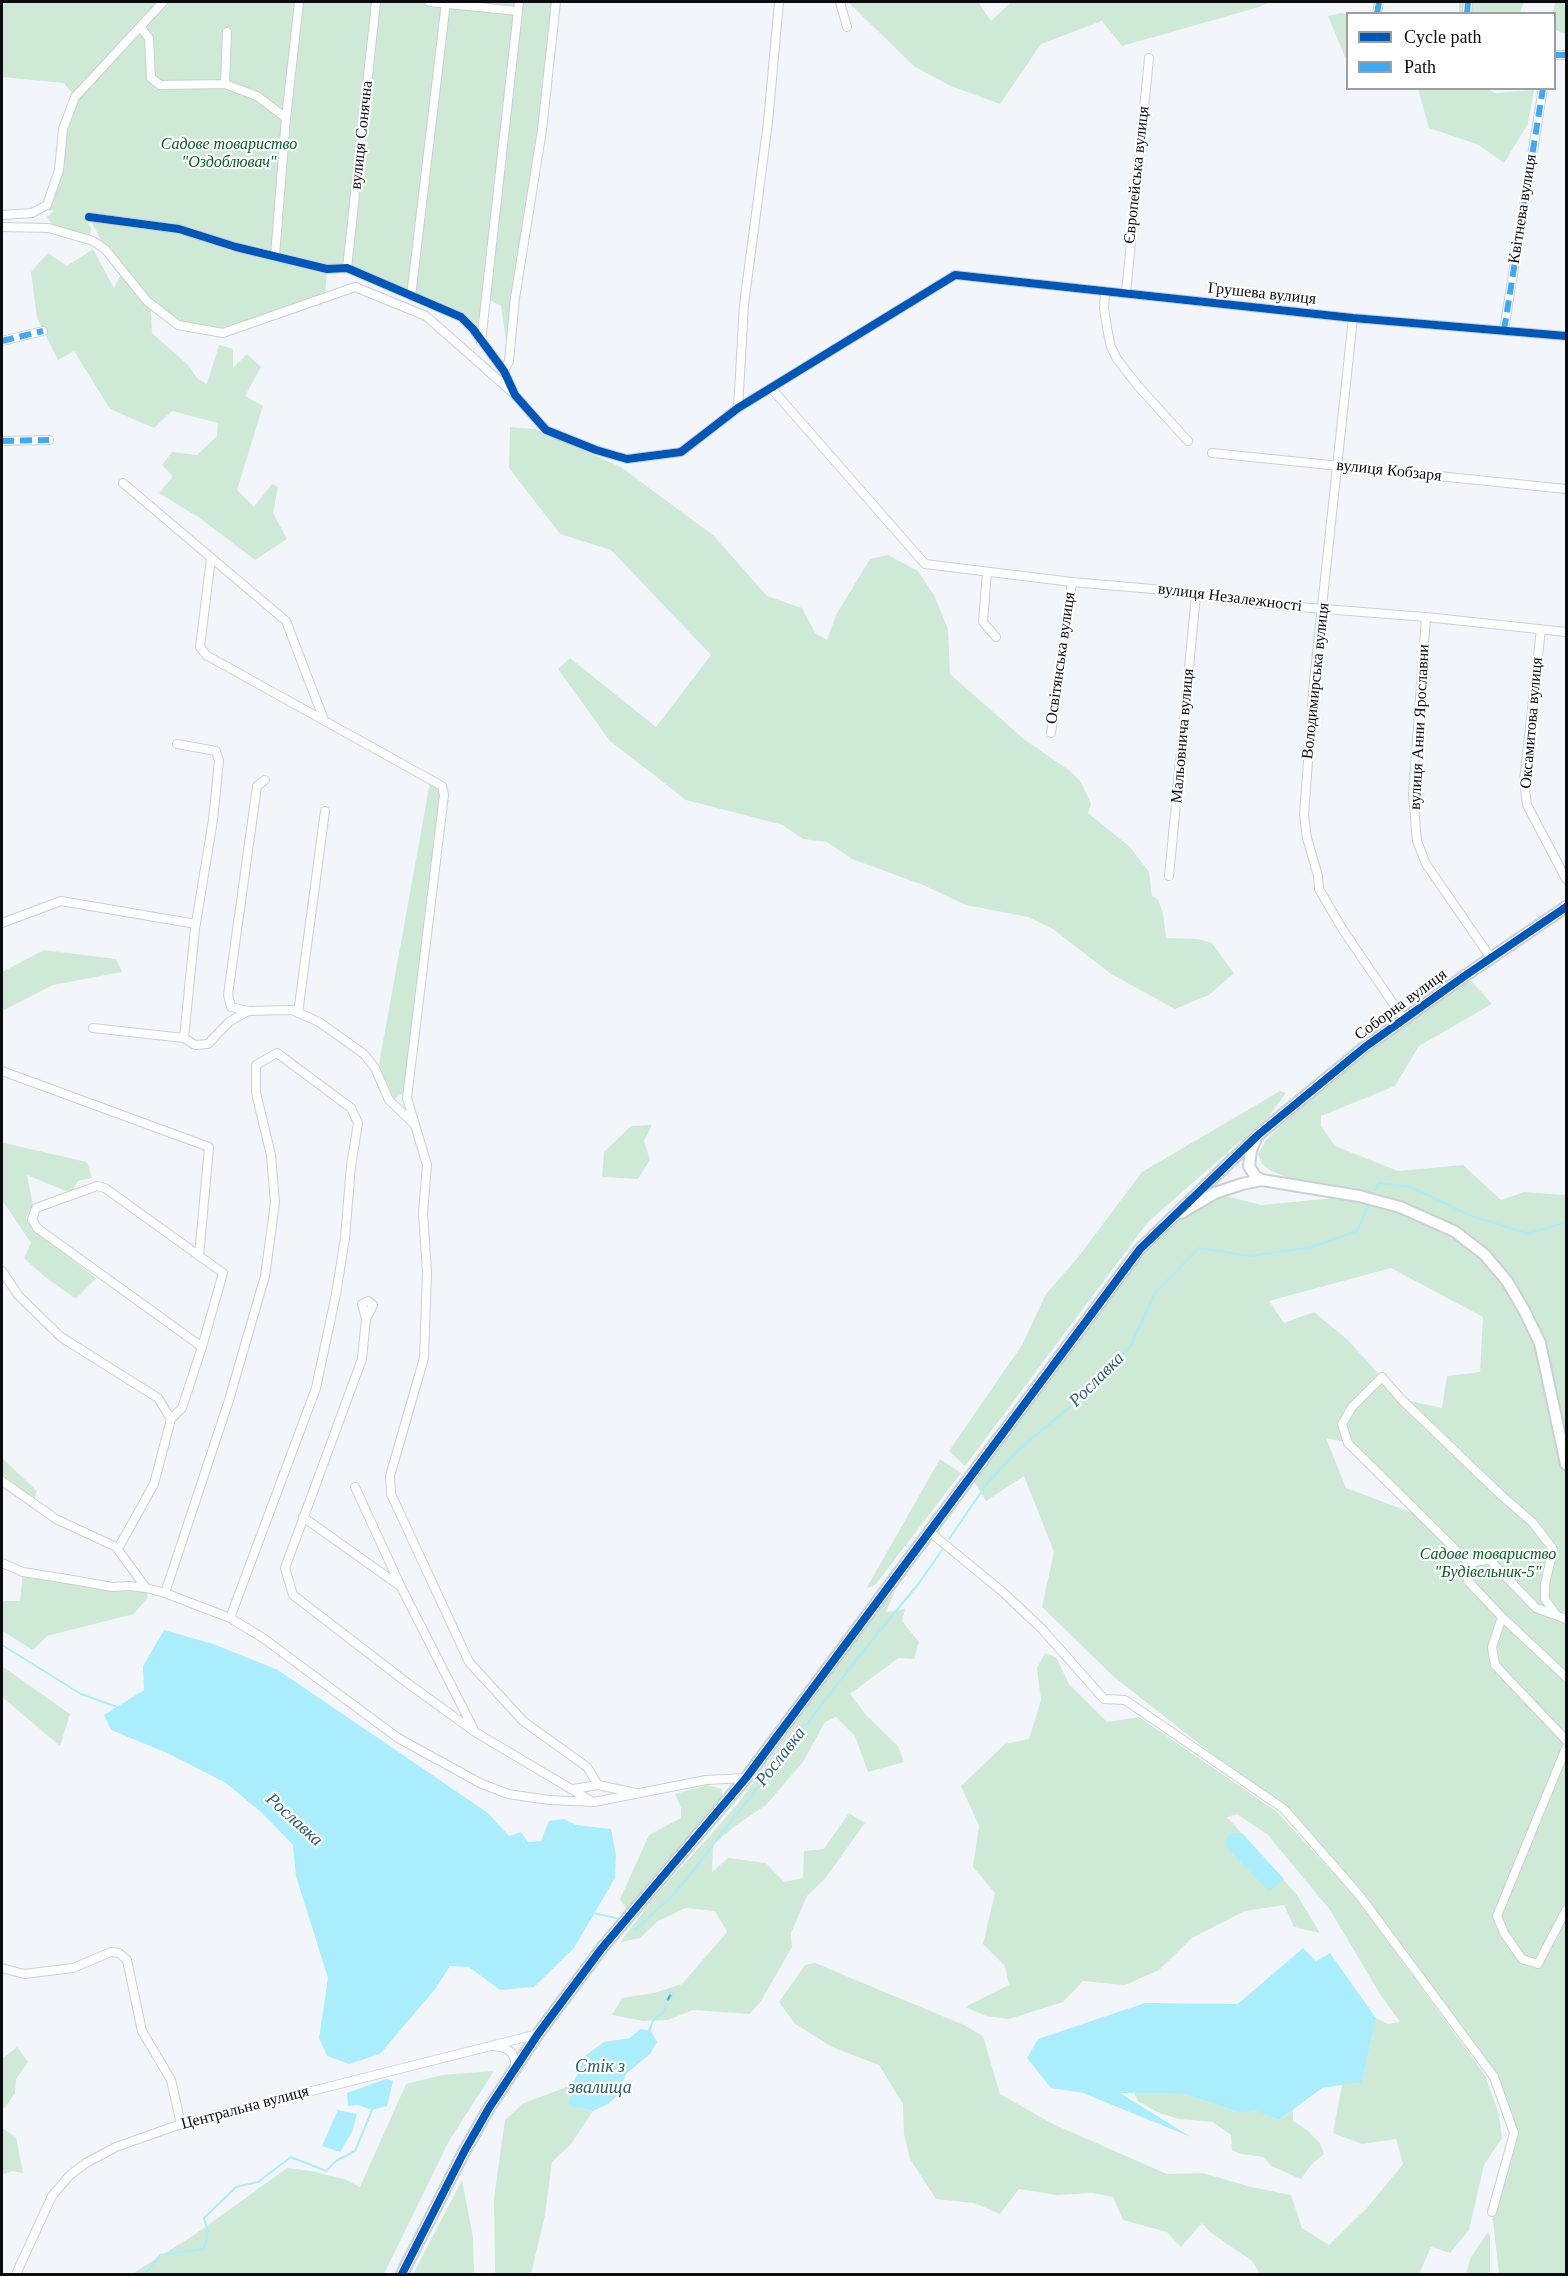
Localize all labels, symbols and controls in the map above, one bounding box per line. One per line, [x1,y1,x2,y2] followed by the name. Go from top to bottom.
[1346,12,1556,90] legend
[1404,27,1481,47] text: Cycle path
[1404,57,1436,77] text: Path
[347,80,377,190] street label: вулиця Сонячна
[1120,105,1154,245] street label: Європейська вулиця
[161,135,297,173] park label: Садове товариство "Оздоблювач"
[1505,153,1541,265] street label: Квітнева вулиця
[1207,279,1317,309] street label: Грушева вулиця
[1336,456,1442,486] street label: вулиця Кобзаря
[1157,580,1303,616] street label: вулиця Незалежності
[1042,591,1080,725] street label: Освітянська вулиця
[1298,602,1334,760] street label: Володимирська вулиця
[1406,644,1434,810] street label: вулиця Анни Ярославни
[1517,656,1547,790] street label: Оксамитова вулиця
[1168,668,1198,804] street label: Мальовнича вулиця
[1351,965,1451,1045] street label: Соборна вулиця
[1065,1348,1129,1412] water label: Рославка
[1420,1545,1556,1583] park label: Садове товариство "Будівельник-5"
[751,1723,811,1791] water label: Рославка
[261,1789,327,1851] water label: Рославка
[568,2056,632,2098] water label: Стік з звалища
[179,2082,311,2134] street label: Центральна вулиця

